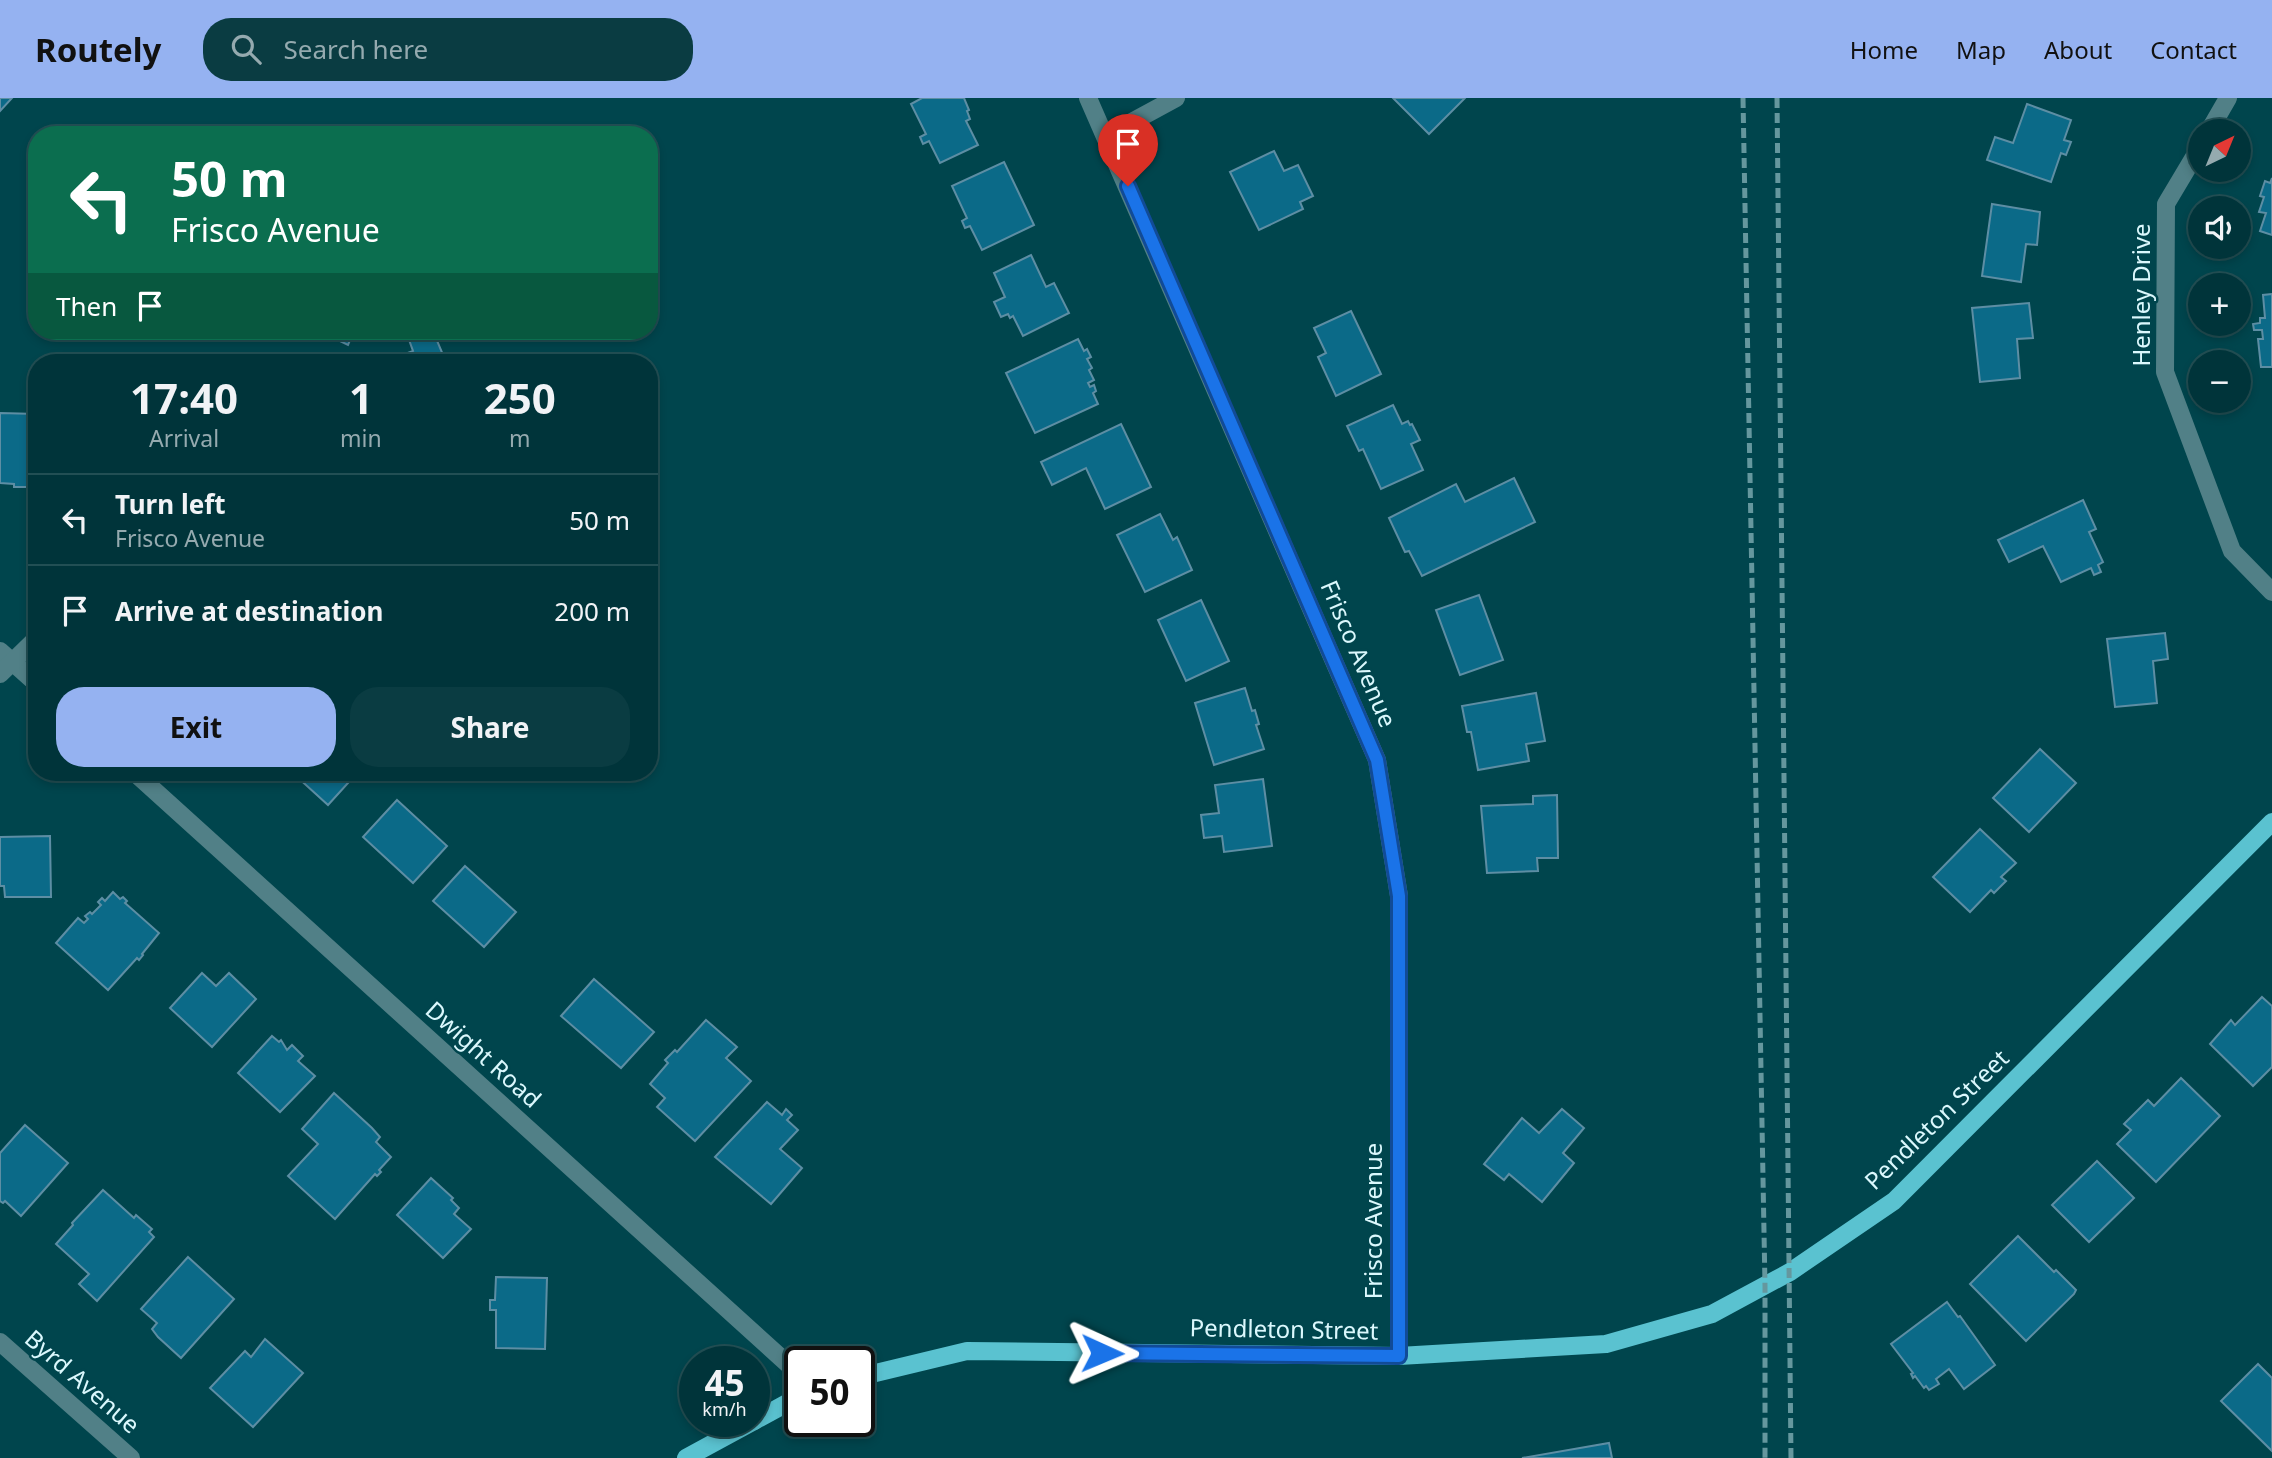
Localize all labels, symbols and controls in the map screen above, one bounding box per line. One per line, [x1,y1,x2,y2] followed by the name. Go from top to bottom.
[203,18,693,81] search box
[35,27,161,72] text: Routely
[227,30,265,68] icon: search
[283,31,428,67] text: Search here
[1850,33,1918,66] text: Home
[1956,33,2006,66] text: Map
[2044,33,2112,66] text: About
[2150,33,2237,66] text: Contact
[1098,114,1158,186] pin
[2188,119,2250,182] north arrow
[2188,119,2251,413] map controls
[1109,125,1147,163] icon: arrive
[171,145,288,211] text: 50 m
[56,154,147,245] icon: left
[2188,196,2251,259] button: sound
[171,208,380,251] text: Frisco Avenue
[2124,223,2157,367] street label: Henley Drive
[2188,273,2251,336] button: +
[131,287,169,325] icon: arrive
[56,288,117,324] text: Then
[2188,350,2251,413] button: −
[130,369,238,426] text: 17:40
[349,369,373,426] text: 1
[484,369,556,426] text: 250
[149,422,219,454] text: Arrival
[340,422,382,454] text: min
[509,422,531,454] text: m
[115,486,226,522] text: Turn left
[56,501,94,539] icon: left
[569,502,630,538] text: 50 m
[115,522,265,554] text: Frisco Avenue
[1314,575,1405,732] street label: Frisco Avenue
[56,592,94,630] icon: arrive
[115,593,384,629] text: Arrive at destination
[554,593,630,629] text: 200 m
[56,687,336,767] button: Exit
[350,687,630,767] button: Share
[419,993,549,1115] street label: Dwight Road
[1857,1041,2016,1196] street label: Pendleton Street
[1356,1143,1389,1299] street label: Frisco Avenue
[1189,1310,1379,1347] street label: Pendleton Street
[1065,1316,1139,1390] position arrow
[18,1322,148,1440] street label: Byrd Avenue
[784,1346,875,1437] speed limit sign: 50
[704,1359,745,1406] text: 45
[702,1397,747,1421] text: km/h

